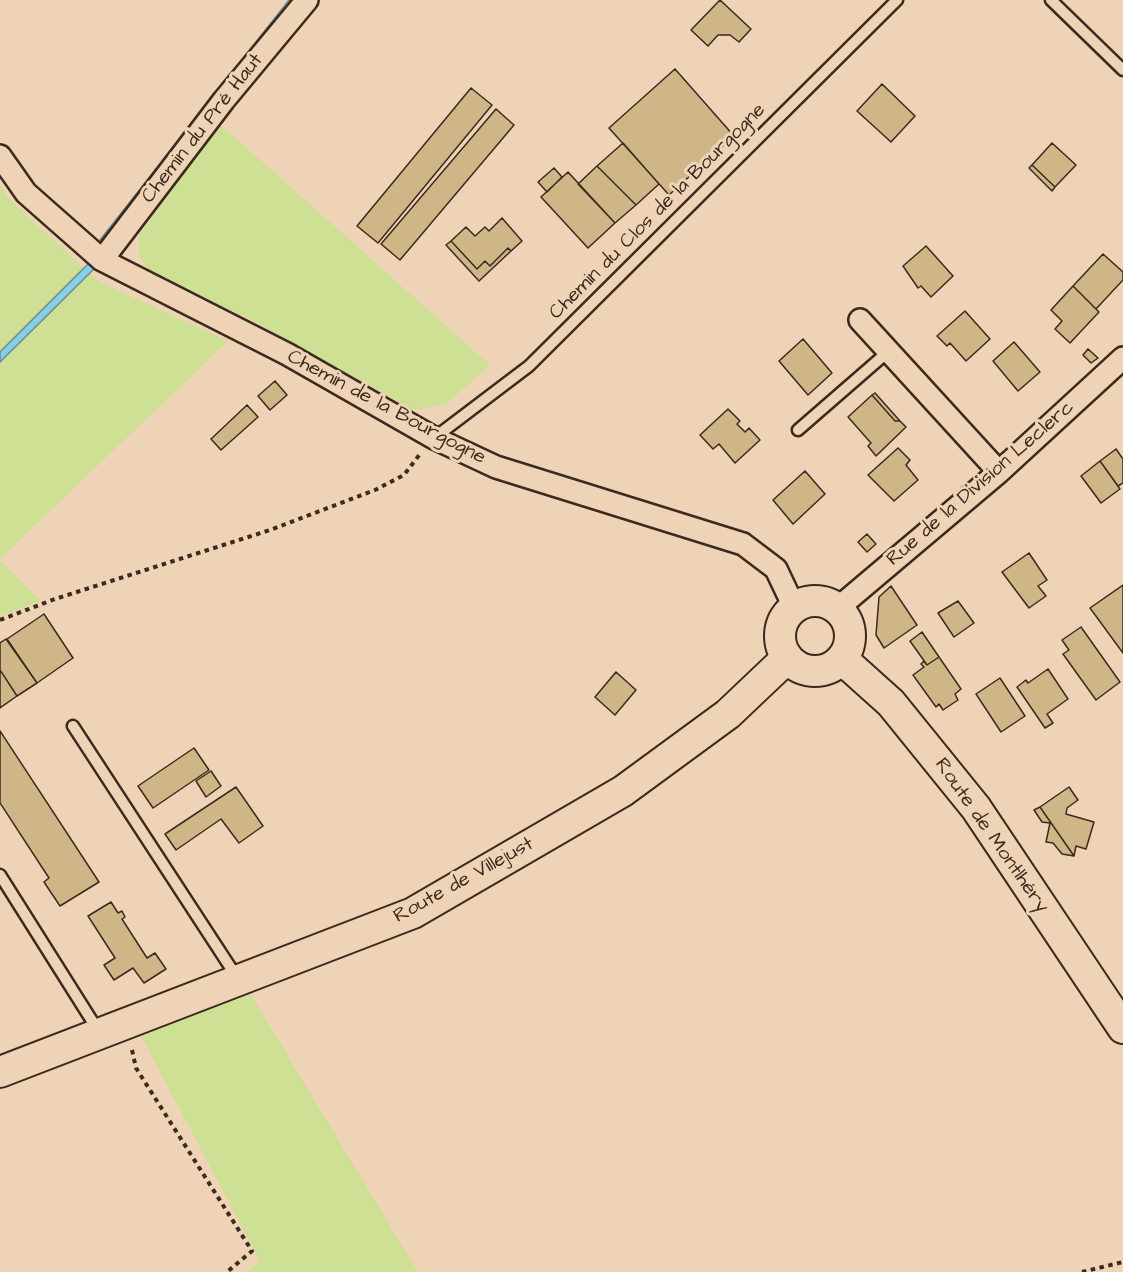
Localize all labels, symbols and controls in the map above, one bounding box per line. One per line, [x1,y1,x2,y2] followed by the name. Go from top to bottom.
[137,49,269,209] street label: Chemin du Pré Haut
[545,99,771,325] street label: Chemin du Clos de la Bourgogne
[283,345,489,471] street label: Chemin de la Bourgogne
[882,396,1080,572] street label: Rue de la Division Leclerc
[929,754,1053,918] street label: Route de Montlhéry
[390,833,538,929] street label: Route de Villejust

